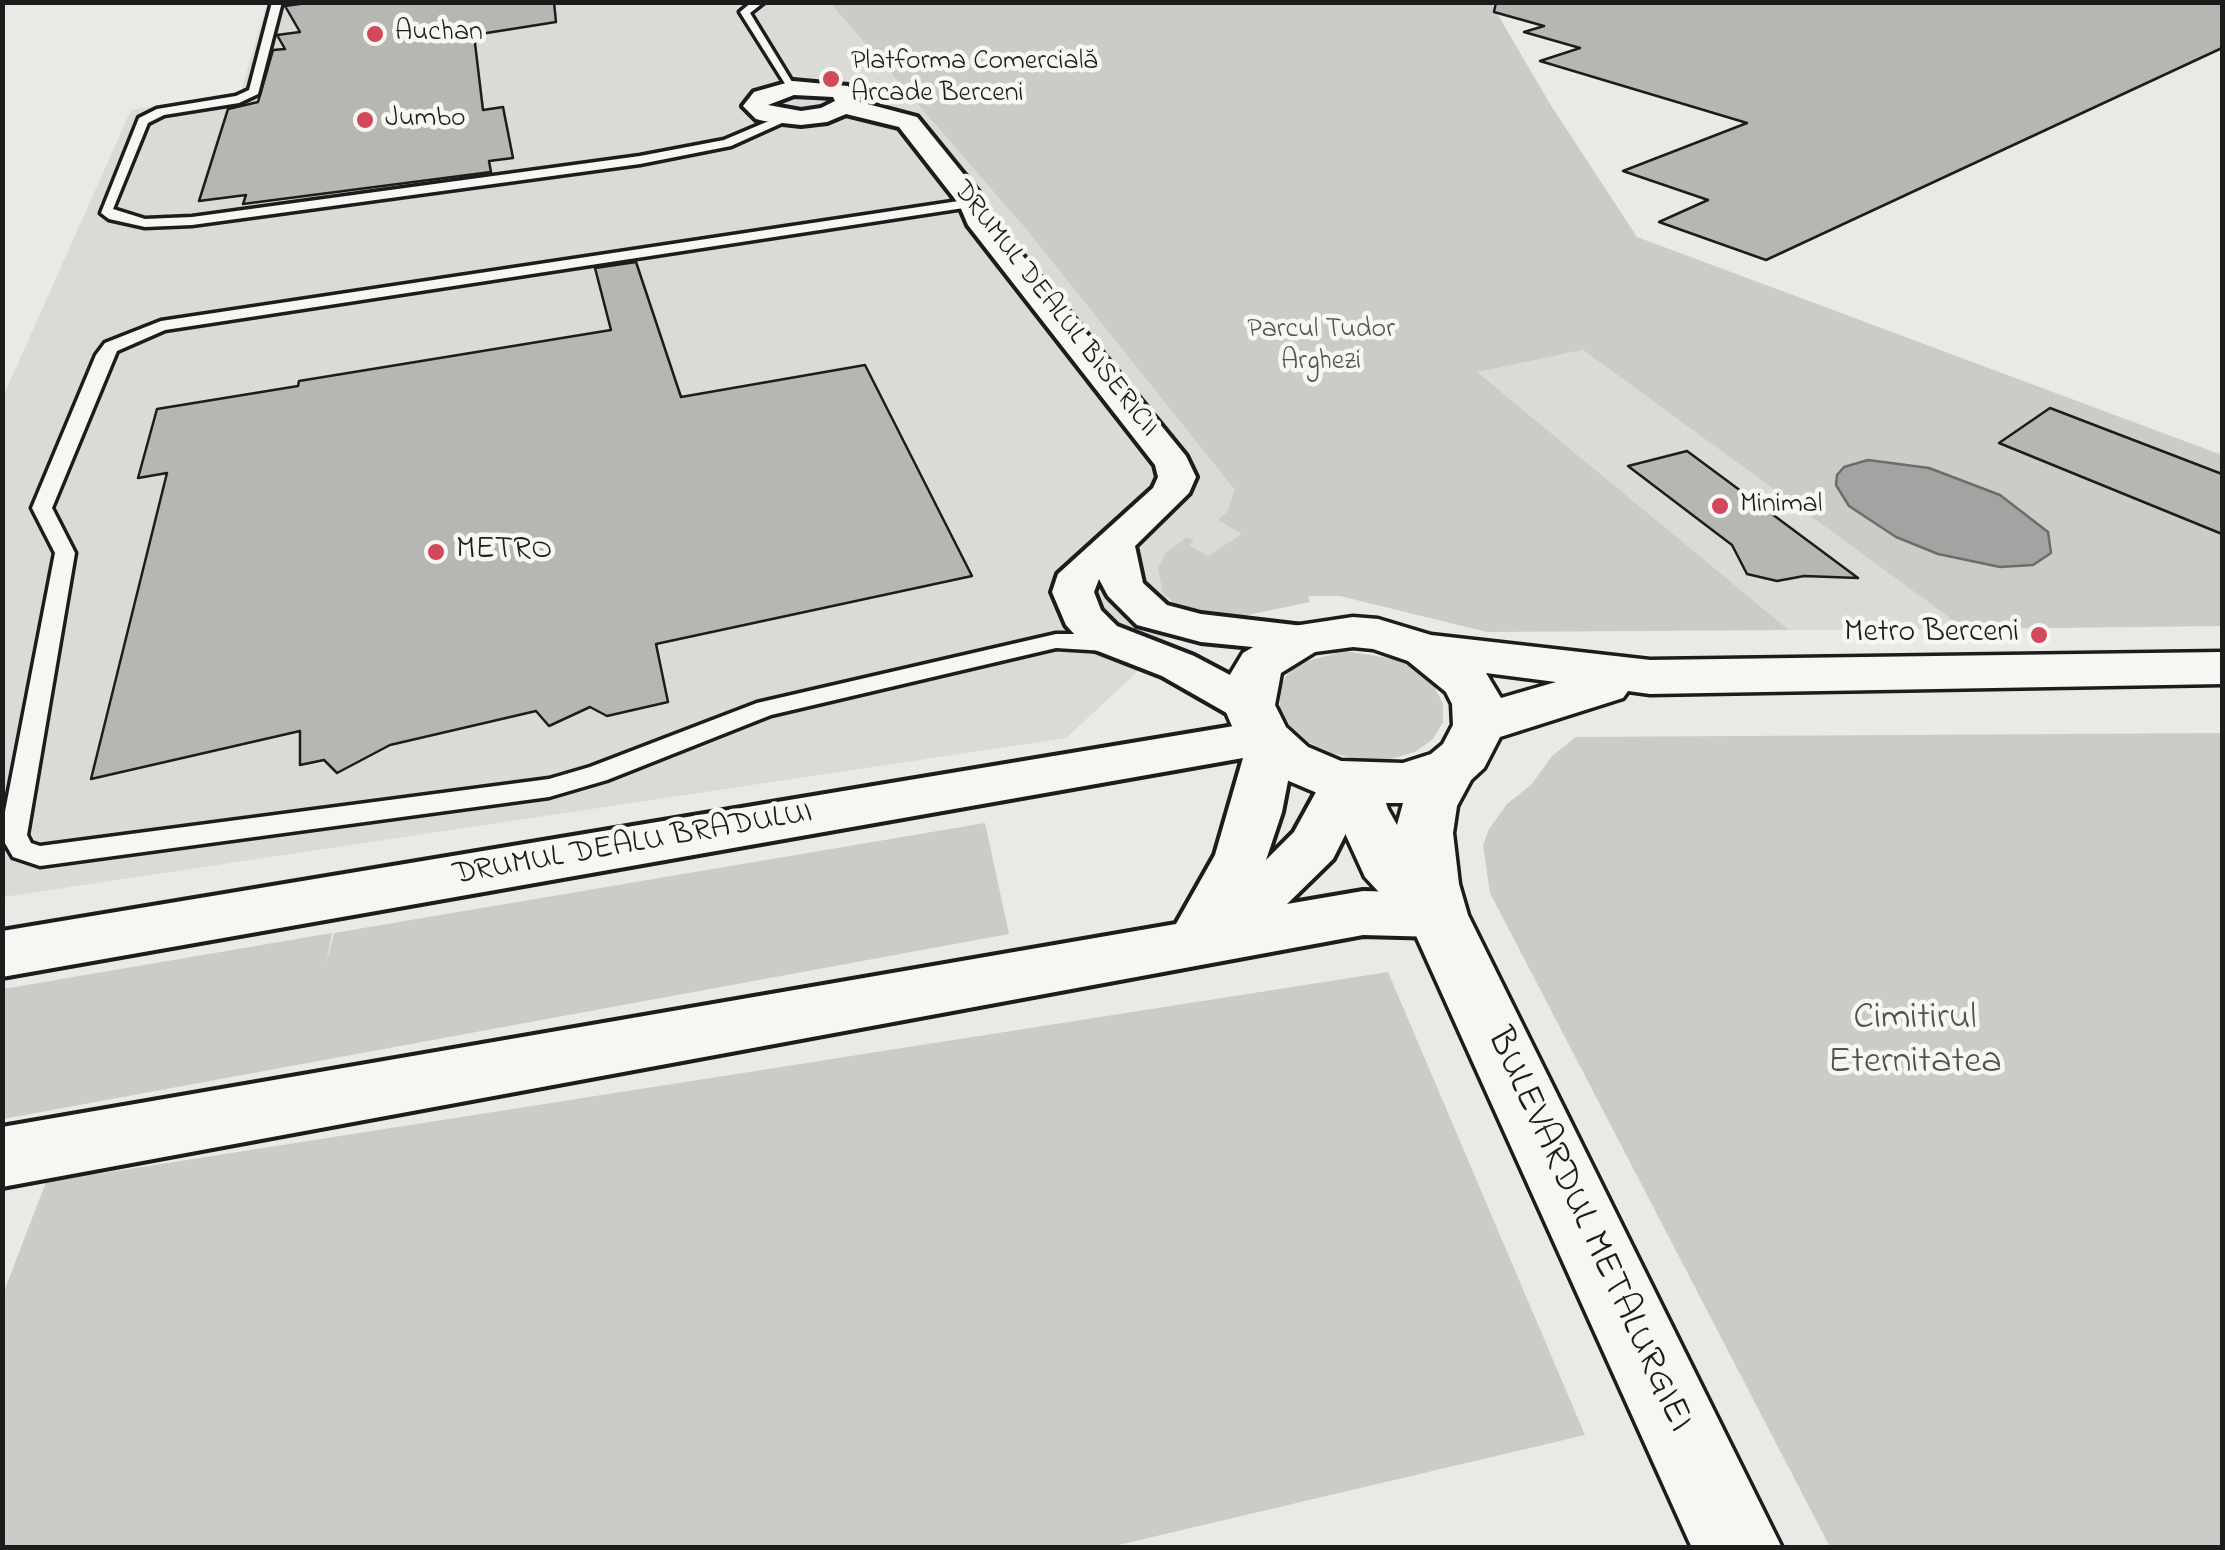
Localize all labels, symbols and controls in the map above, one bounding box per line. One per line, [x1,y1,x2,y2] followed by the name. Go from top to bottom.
[395,17,483,51] place label: Auchan
[364,23,386,45] marker: Auchan
[851,46,1098,112] place label: Platforma Comercială Arcade Berceni
[820,68,842,90] marker: Platforma Comercială Arcade Berceni
[385,103,466,137] place label: Jumbo
[354,109,376,131] marker: Jumbo
[944,175,1164,445] street label: DRUMUL DEALUL BISERICII
[1247,314,1395,380] park label: Parcul Tudor Arghezi
[1740,489,1822,523] place label: Minimal
[1709,495,1731,517] marker: Minimal
[456,533,552,571] place label: METRO
[425,541,447,563] marker: METRO
[1844,616,2019,654] place label: Metro Berceni
[2028,624,2050,646] marker: Metro Berceni
[450,795,816,897] street label: DRUMUL DEALU BRADULUI
[1828,998,2002,1088] park label: Cimitirul Eternitatea
[1473,1022,1701,1440] street label: BULEVARDUL METALURGIEI

